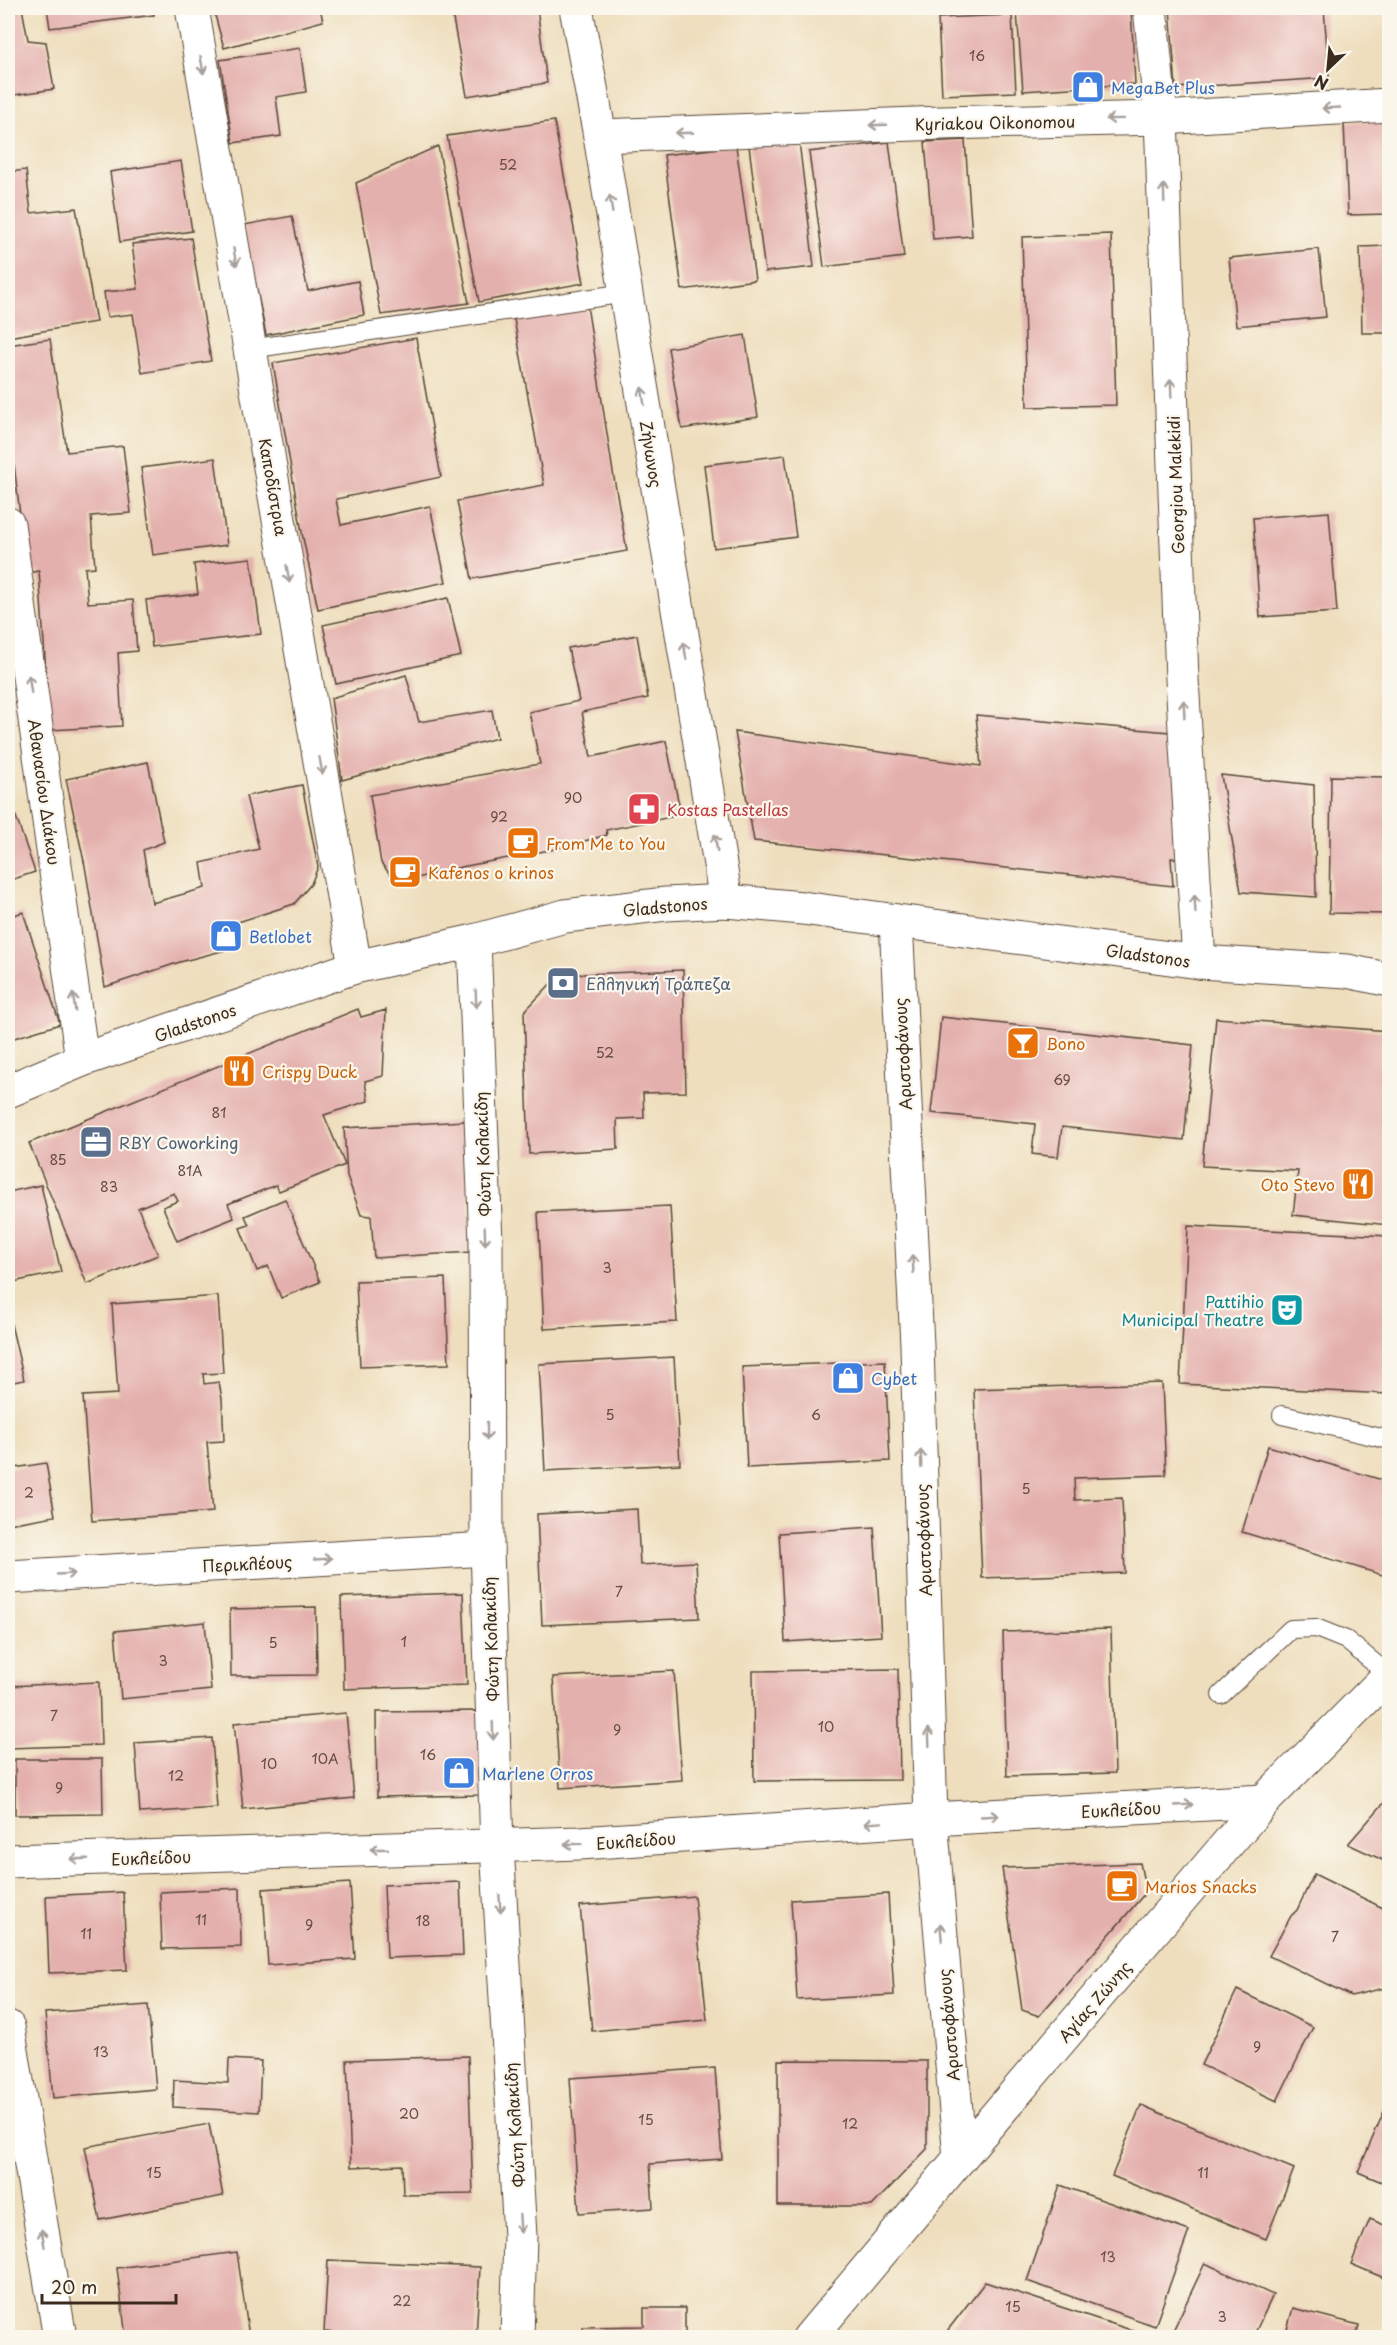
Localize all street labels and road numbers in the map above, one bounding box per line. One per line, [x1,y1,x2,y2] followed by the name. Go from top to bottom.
[915,109,1075,135] street label: Kyriakou Oikonomou
[1161,415,1189,555] street label: Georgiou Malekidi
[635,419,669,489] street label: Ζήνωνος
[254,436,294,538] street label: Καποδίστρια
[23,717,67,867] street label: Αθανασίου Διάκου
[622,890,708,922] street label: Gladstonos
[1104,937,1192,973] street label: Gladstonos
[151,997,239,1047] street label: Gladstonos
[887,997,917,1111] street label: Αριστοφάνους
[468,1091,496,1217] street label: Φώτη Κολακίδη
[909,1483,937,1597] street label: Αριστοφάνους
[201,1549,293,1577] street label: Περικλέους
[476,1576,504,1702] street label: Φώτη Κολακίδη
[1080,1795,1162,1823] street label: Ευκλείδου
[595,1825,677,1855] street label: Ευκλείδου
[111,1844,191,1870] street label: Ευκλείδου
[1052,1955,1136,2047] street label: Αγίας Ζώνης
[931,1968,965,2082] street label: Αριστοφάνους
[498,2062,530,2188] street label: Φώτη Κολακίδη

